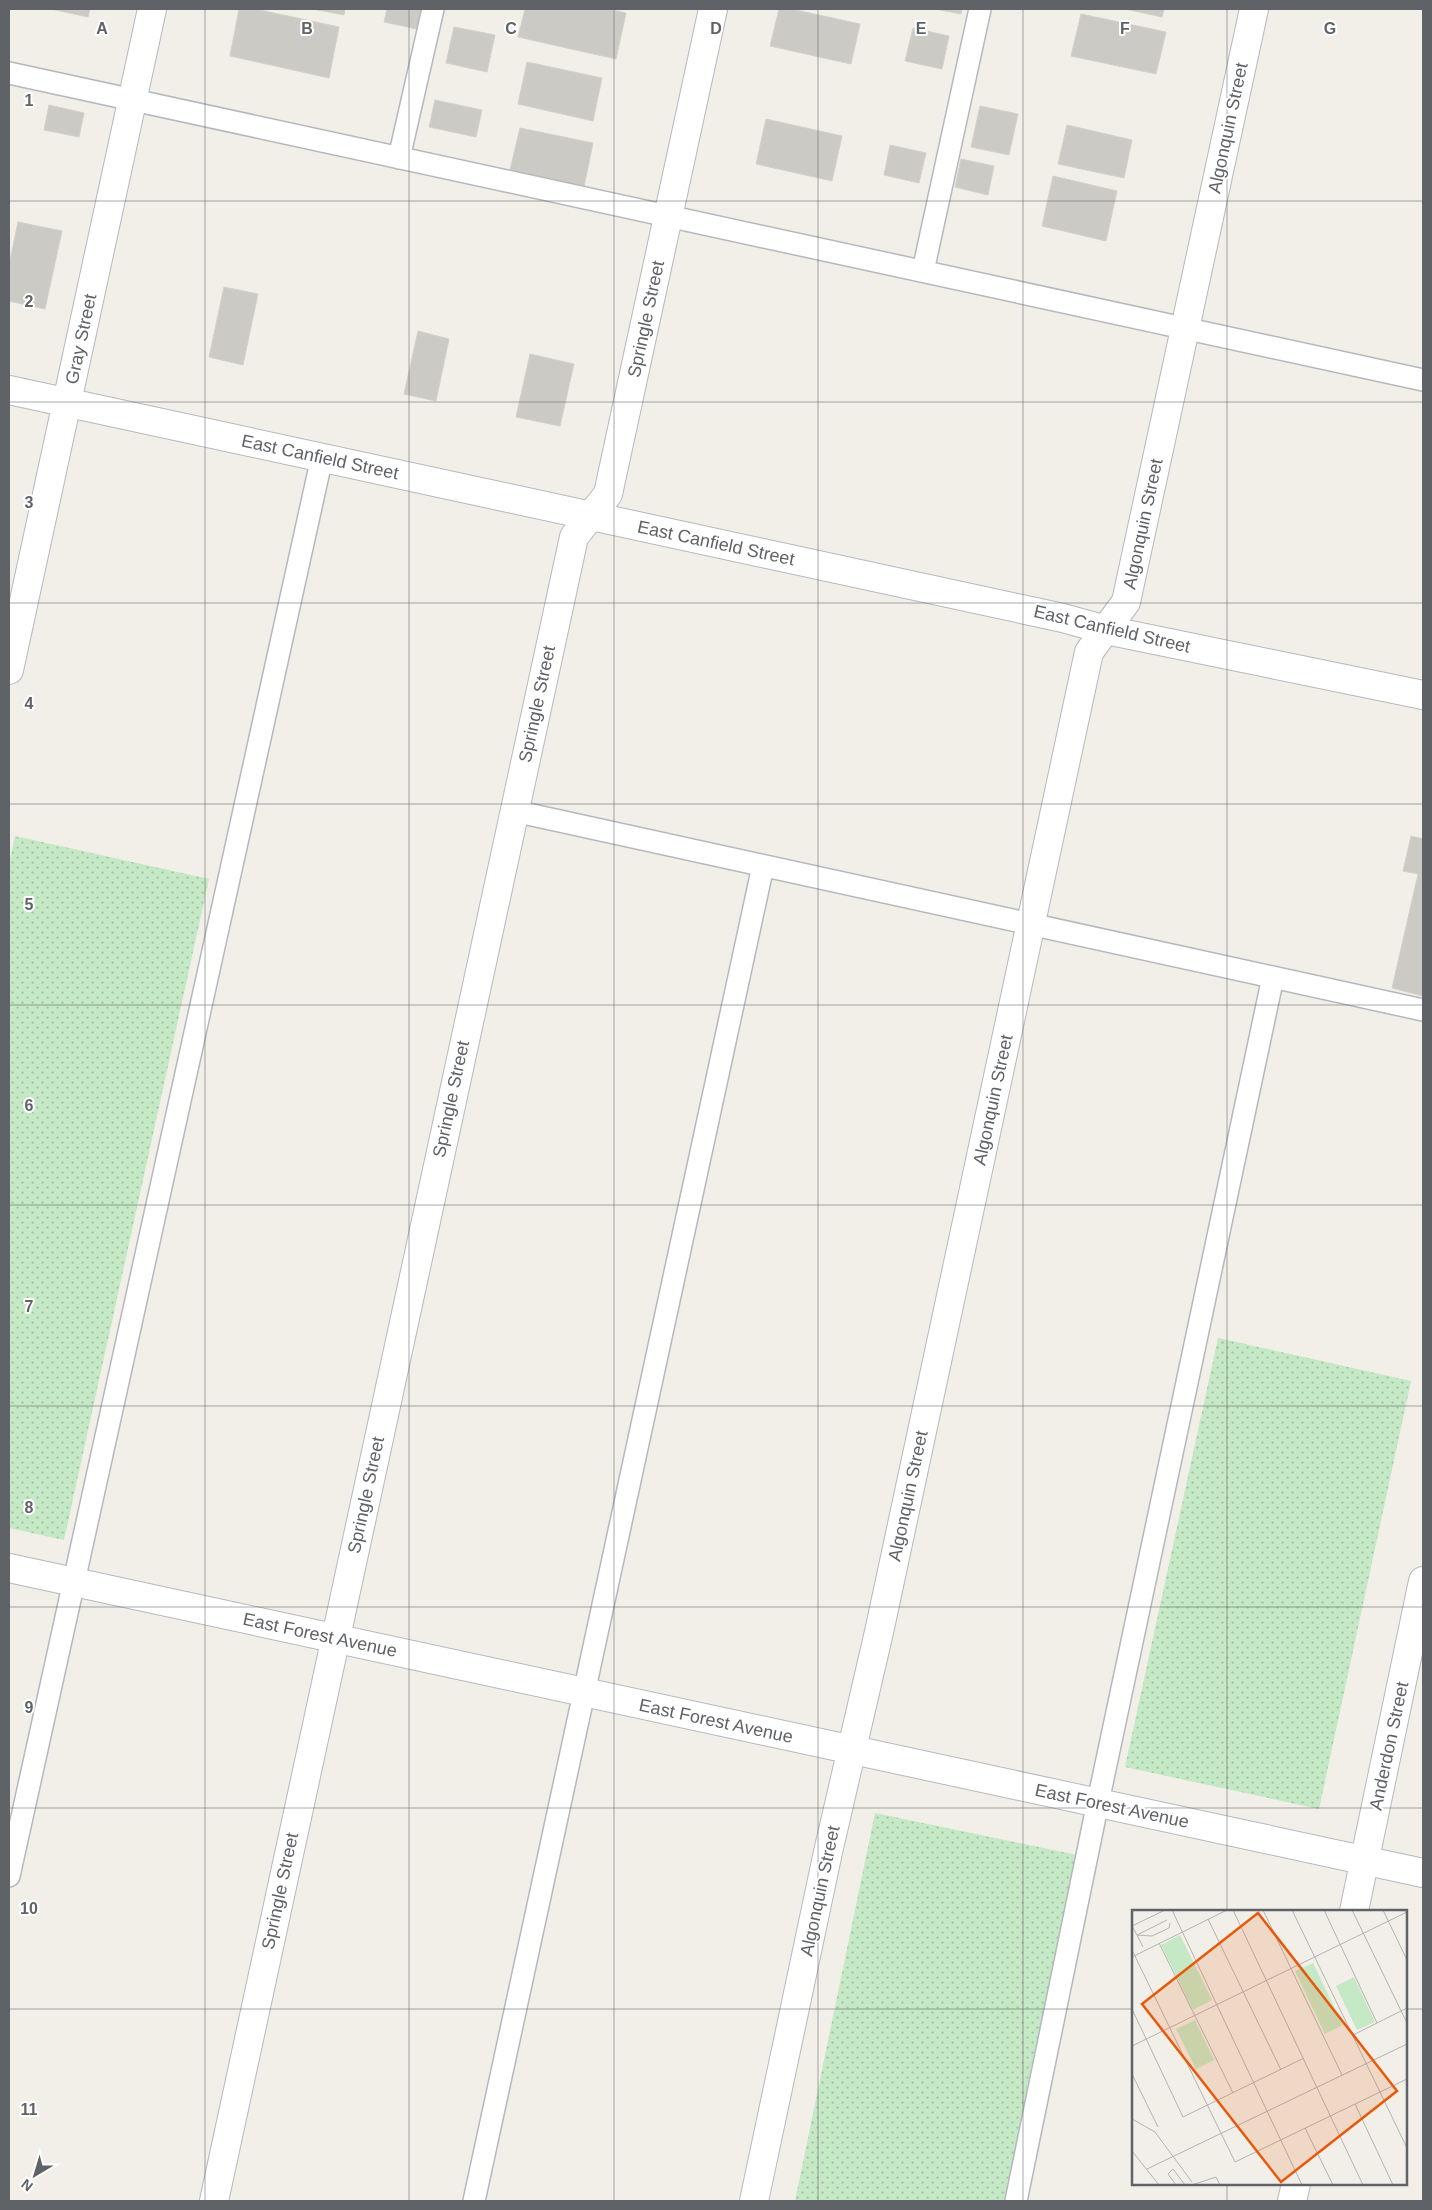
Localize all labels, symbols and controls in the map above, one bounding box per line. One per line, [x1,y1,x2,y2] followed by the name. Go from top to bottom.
[96,20,108,37] text: A
[301,20,313,37] text: B
[505,20,517,37] text: C
[710,20,722,37] text: D
[916,20,927,37] text: E
[1120,20,1130,37] text: F
[1324,20,1336,37] text: G
[1204,61,1252,195] street label: Algonquin Street
[25,92,34,109] text: 1
[624,259,668,379] street label: Springle Street
[62,292,100,386] street label: Gray Street
[25,293,34,310] text: 2
[240,431,400,483] street label: East Canfield Street
[1119,457,1167,591] street label: Algonquin Street
[25,494,34,511] text: 3
[636,517,796,569] street label: East Canfield Street
[1032,601,1192,657] street label: East Canfield Street
[515,644,559,764] street label: Springle Street
[25,695,34,712] text: 4
[25,896,34,913] text: 5
[969,1033,1017,1167] street label: Algonquin Street
[429,1039,473,1159] street label: Springle Street
[25,1097,34,1114] text: 6
[25,1298,34,1315] text: 7
[884,1429,932,1563] street label: Algonquin Street
[344,1435,388,1555] street label: Springle Street
[25,1499,34,1516] text: 8
[241,1609,399,1661] street label: East Forest Avenue
[1366,1680,1412,1812] street label: Anderdon Street
[637,1695,795,1747] street label: East Forest Avenue
[25,1699,34,1716] text: 9
[1033,1780,1191,1832] street label: East Forest Avenue
[796,1824,844,1958] street label: Algonquin Street
[258,1831,302,1951] street label: Springle Street
[20,1900,38,1917] text: 10
[1132,1910,1407,2185] inset map
[21,2101,38,2118] text: 11
[10,2150,60,2200] north arrow
[18,2176,36,2195] text: N

